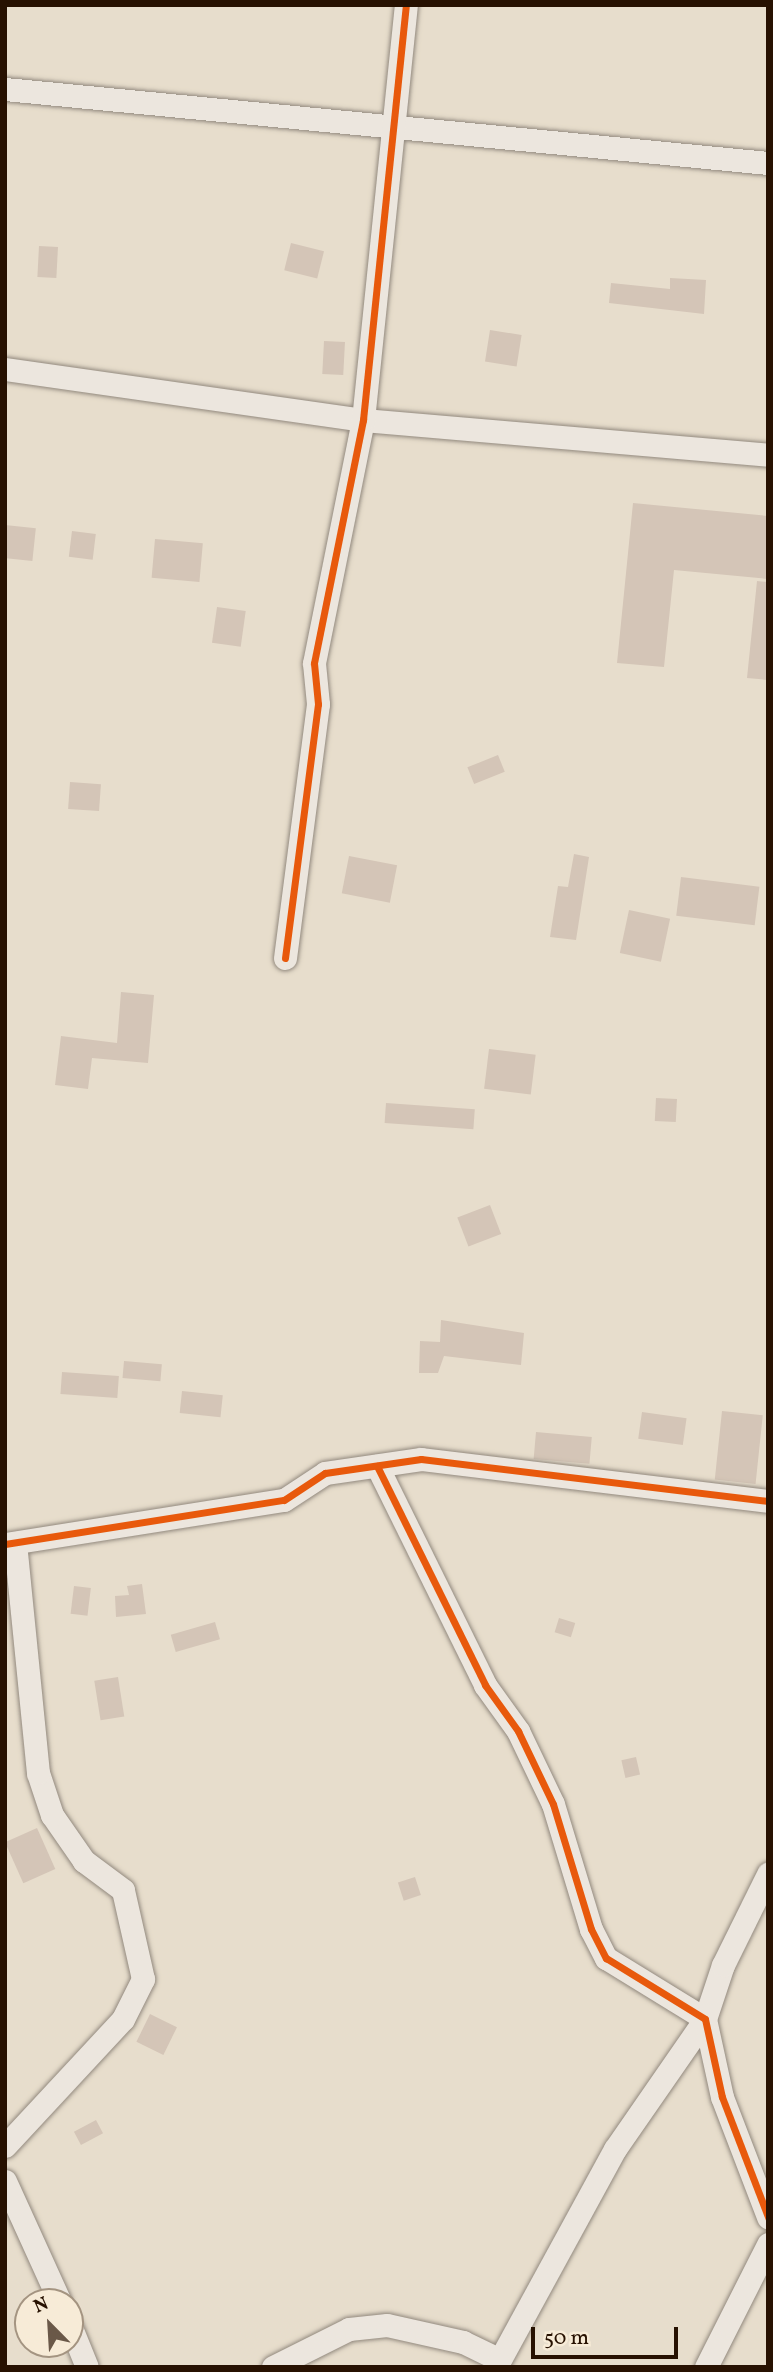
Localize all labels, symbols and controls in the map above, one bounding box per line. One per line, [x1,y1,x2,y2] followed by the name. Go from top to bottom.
[14,2288,84,2358] north arrow
[30,2291,53,2320] text: N
[535,2312,682,2356] scale bar
[544,2324,589,2353] text: 50 m

